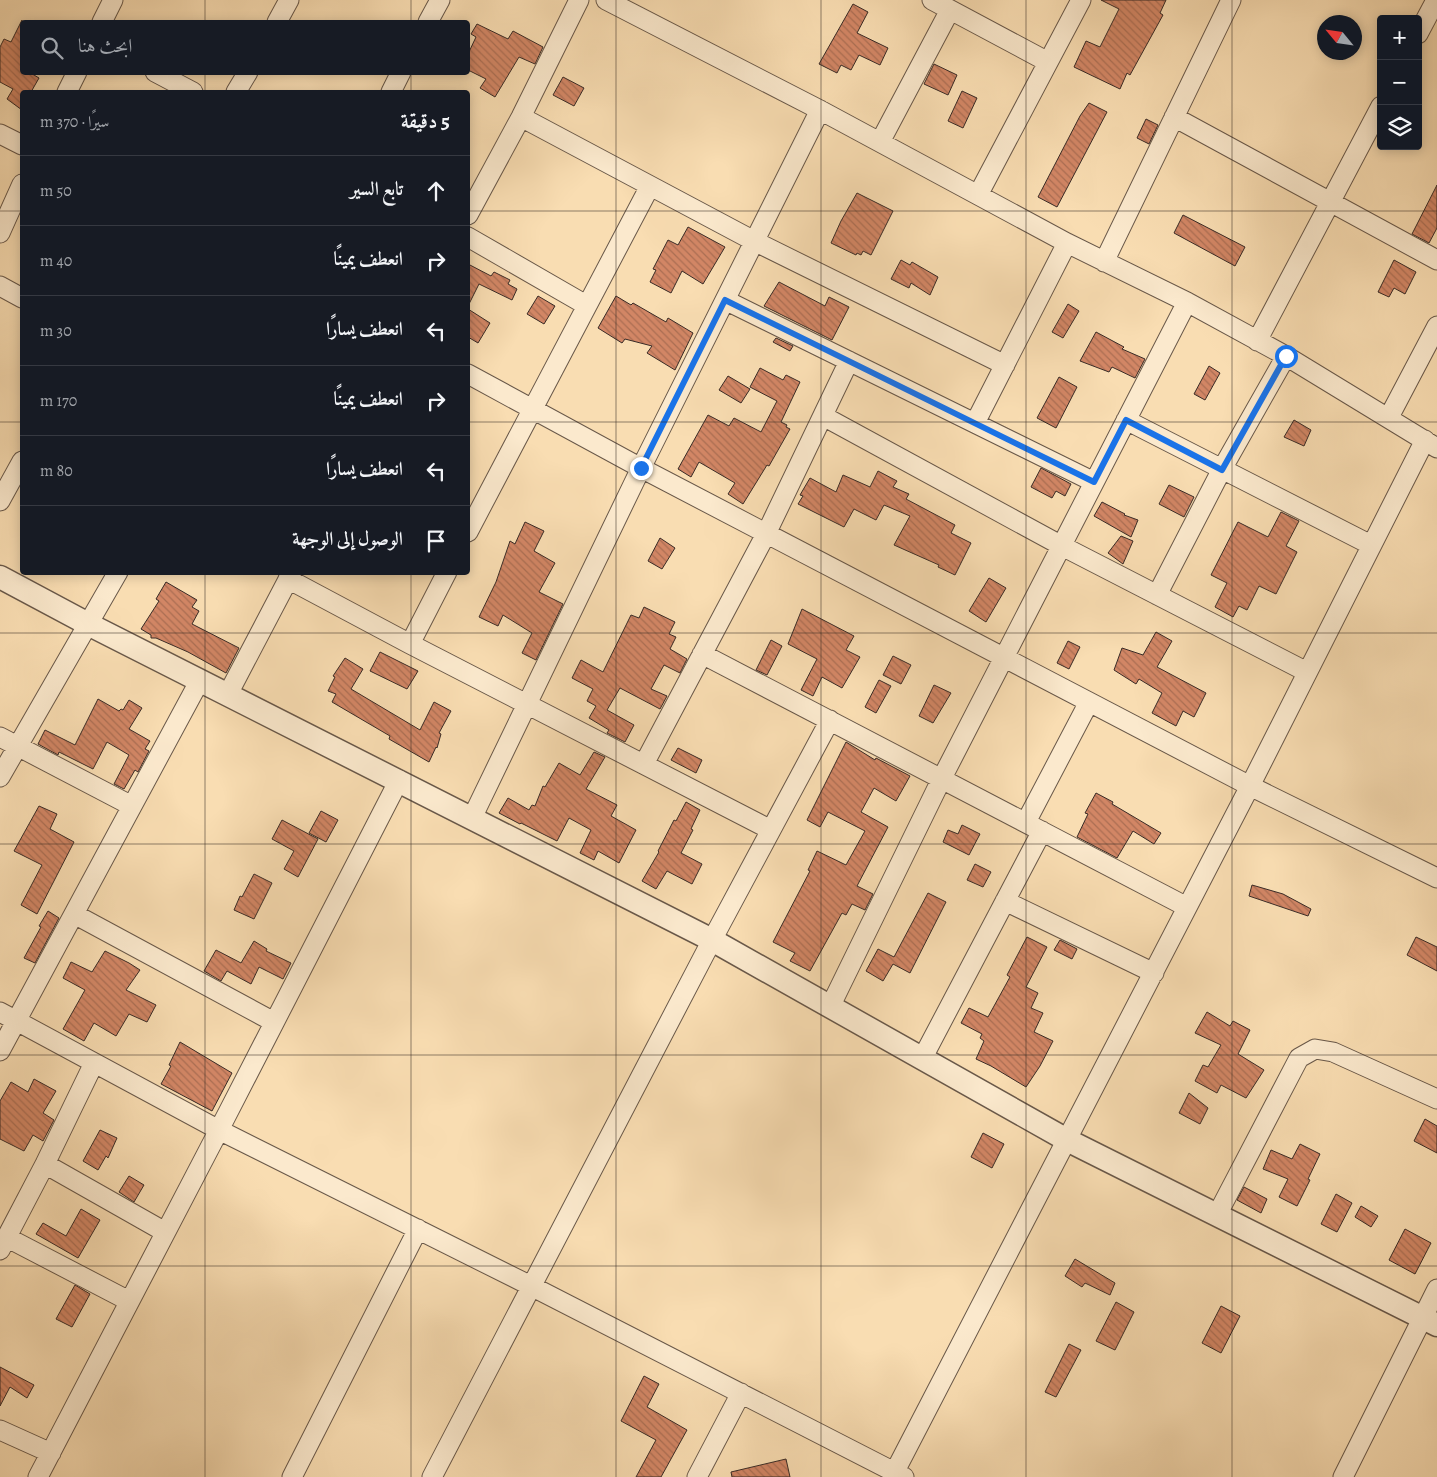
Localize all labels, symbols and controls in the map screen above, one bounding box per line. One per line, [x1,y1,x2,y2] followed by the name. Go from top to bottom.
[1317,15,1362,60] north arrow
[1377,15,1422,150] map controls
[1377,15,1422,60] button: +
[20,20,470,75] search box
[78,33,132,59] text: ابحث هنا
[38,34,66,62] icon: search
[1377,60,1422,105] button: −
[1377,105,1422,150] button: layers
[401,107,450,135] text: 5 دقيقة
[40,111,109,133] text: سيرًا · 370 m
[350,176,403,202] text: تابع السير
[422,177,450,205] icon: ahead
[40,180,72,202] text: 50 m
[333,246,403,272] text: انعطف يمينًا
[422,247,450,275] icon: right
[40,250,72,272] text: 40 m
[326,316,403,342] text: انعطف يسارًا
[422,317,450,345] icon: left
[40,320,72,342] text: 30 m
[1275,345,1298,368] route start
[333,386,403,412] text: انعطف يمينًا
[422,387,450,415] icon: right
[40,390,77,412] text: 170 m
[326,456,403,482] text: انعطف يسارًا
[422,457,450,485] icon: left
[630,457,653,480] route end
[40,460,73,482] text: 80 m
[292,526,403,552] text: الوصول إلى الوجهة
[422,527,450,555] icon: arrive

